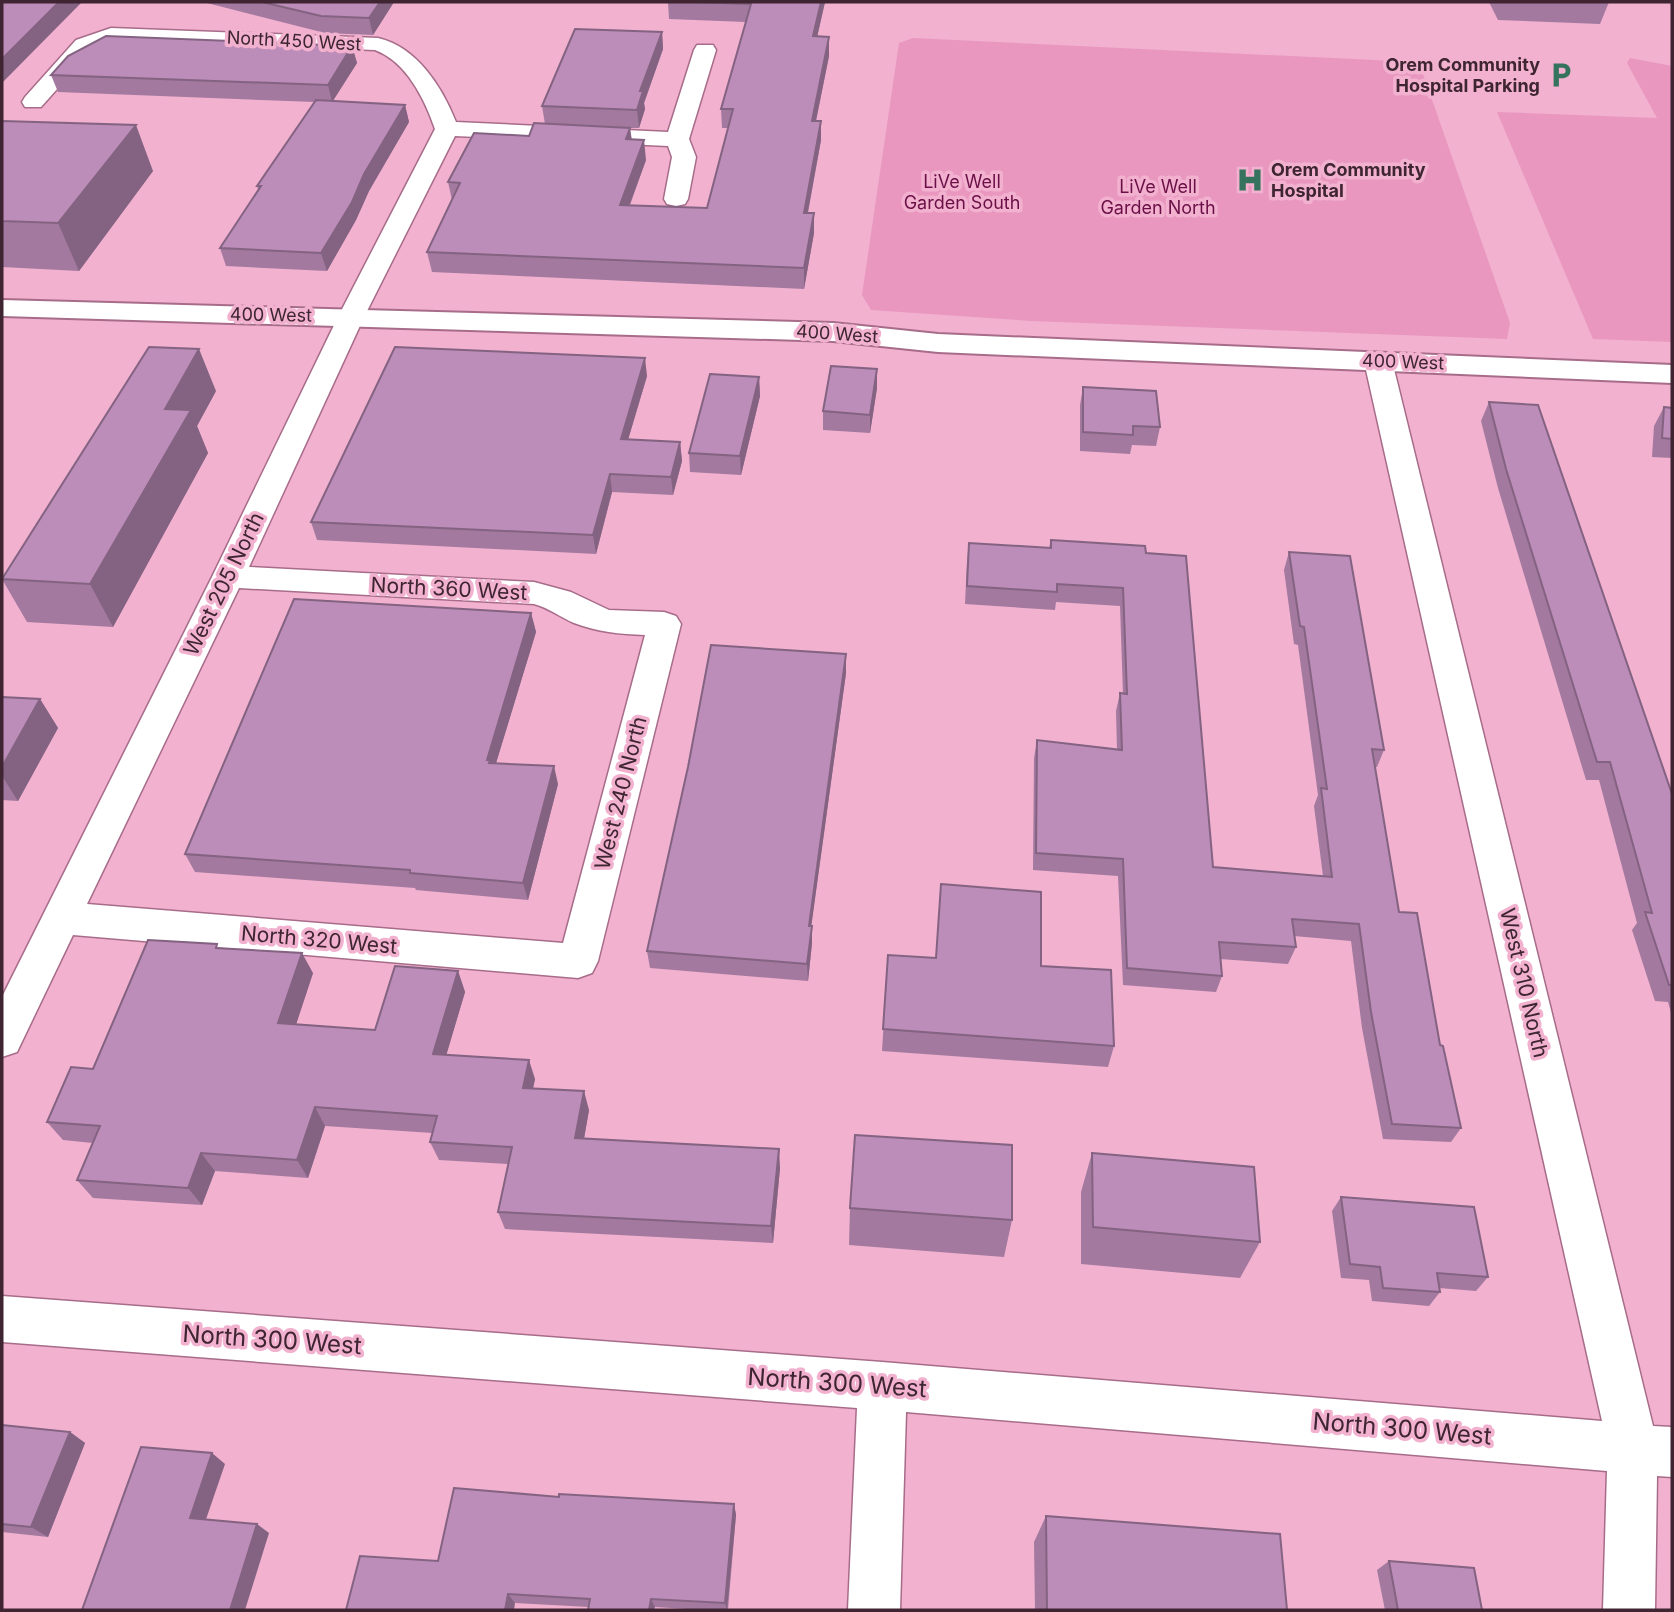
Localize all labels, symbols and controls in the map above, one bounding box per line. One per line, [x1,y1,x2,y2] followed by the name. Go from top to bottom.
[226,26,362,55] street label: North 450 West
[1386,54,1540,96] place label: Orem Community Hospital Parking
[1546,60,1576,90] parking icon: Orem Community Hospital Parking
[1271,159,1426,201] place label: Orem Community Hospital
[1235,165,1265,195] hospital icon: Orem Community Hospital
[904,171,1020,213] park label: LiVe Well Garden South
[1100,176,1216,218] park label: LiVe Well Garden North
[230,303,312,326] street label: 400 West
[795,320,879,347] street label: 400 West
[1362,350,1445,373] street label: 400 West
[178,508,269,660] street label: West 205 North
[370,572,528,605] street label: North 360 West
[589,714,652,872] street label: West 240 North
[1495,906,1554,1060] street label: West 310 North
[240,920,398,959] street label: North 320 West
[181,1319,363,1360] street label: North 300 West
[746,1362,928,1403] street label: North 300 West
[1311,1406,1493,1451] street label: North 300 West

